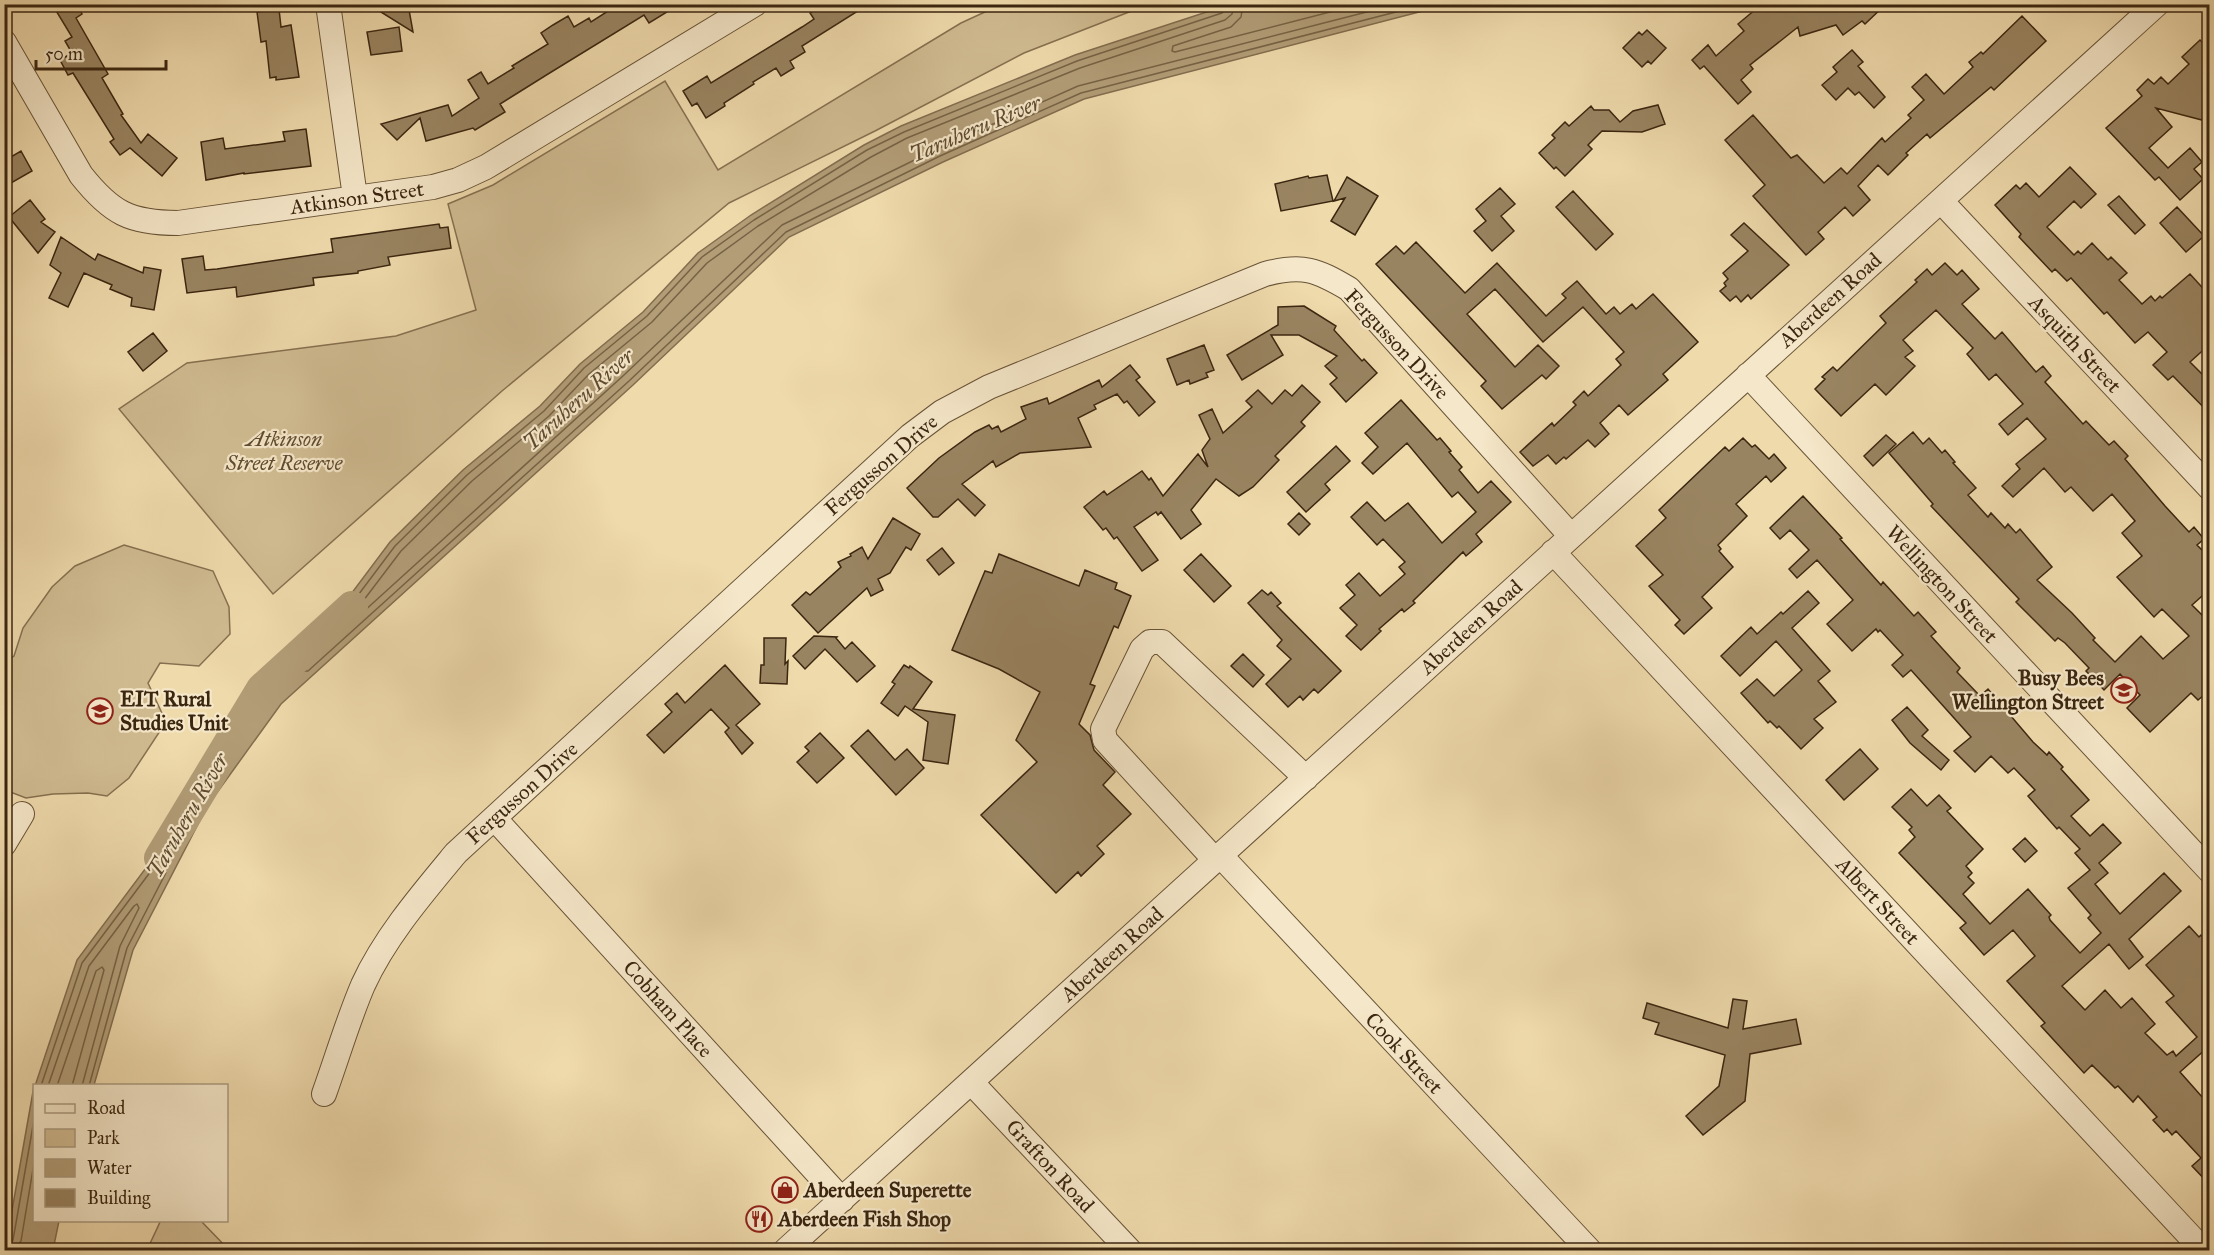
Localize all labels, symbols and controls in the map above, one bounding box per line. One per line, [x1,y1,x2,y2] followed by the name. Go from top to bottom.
[36,33,166,71] scale bar
[45,43,83,65] text: 50 m
[906,88,1046,168] water label: Taruheru River
[287,176,426,220] street label: Atkinson Street
[1772,247,1887,354] street label: Aberdeen Road
[1339,283,1455,405] street label: Fergusson Drive
[2022,289,2127,399] street label: Asquith Street
[517,341,641,456] water label: Taruheru River
[819,409,943,521] street label: Fergusson Drive
[225,426,344,476] park label: Atkinson Street Reserve
[1881,519,2004,649] street label: Wellington Street
[1413,574,1528,681] street label: Aberdeen Road
[1952,665,2105,715] place label: Busy Bees Wellington Street
[2109,675,2139,705] school or university icon: Busy Bees Wellington Street
[120,686,229,736] place label: EIT Rural Studies Unit
[85,696,115,726] school or university icon: EIT Rural Studies Unit
[461,736,583,850] street label: Fergusson Drive
[141,746,235,882] water label: Taruheru River
[1830,851,1926,951] street label: Albert Street
[1054,901,1169,1008] street label: Aberdeen Road
[618,955,719,1063] street label: Cobham Place
[1360,1007,1449,1100] street label: Cook Street
[33,1084,228,1222] legend
[87,1097,125,1119] text: Road
[1000,1114,1100,1218] street label: Grafton Road
[87,1127,120,1149] text: Park
[87,1157,132,1179] text: Water
[770,1175,800,1205] shop icon: Aberdeen Superette
[802,1177,972,1203] place label: Aberdeen Superette
[87,1187,151,1210] text: Building
[744,1204,774,1234] restaurant icon: Aberdeen Fish Shop
[776,1206,952,1232] place label: Aberdeen Fish Shop

